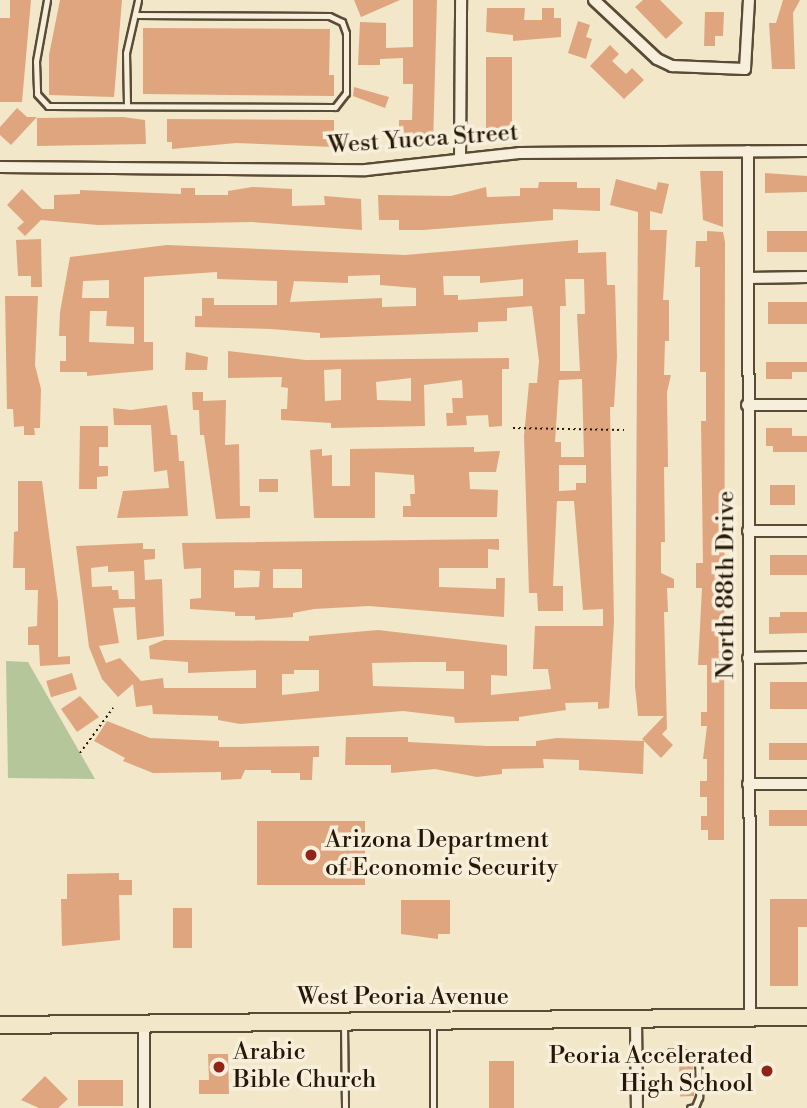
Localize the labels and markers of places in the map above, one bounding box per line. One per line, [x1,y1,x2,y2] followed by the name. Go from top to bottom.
[325,827,558,883] place label: Arizona Department of Economic Security
[303,847,319,863] marker: Arizona Department of Economic Security
[233,1039,376,1095] place label: Arabic Bible Church
[549,1043,753,1099] place label: Peoria Accelerated High School
[211,1059,227,1075] marker: Arabic Bible Church
[759,1063,775,1079] marker: Peoria Accelerated High School

